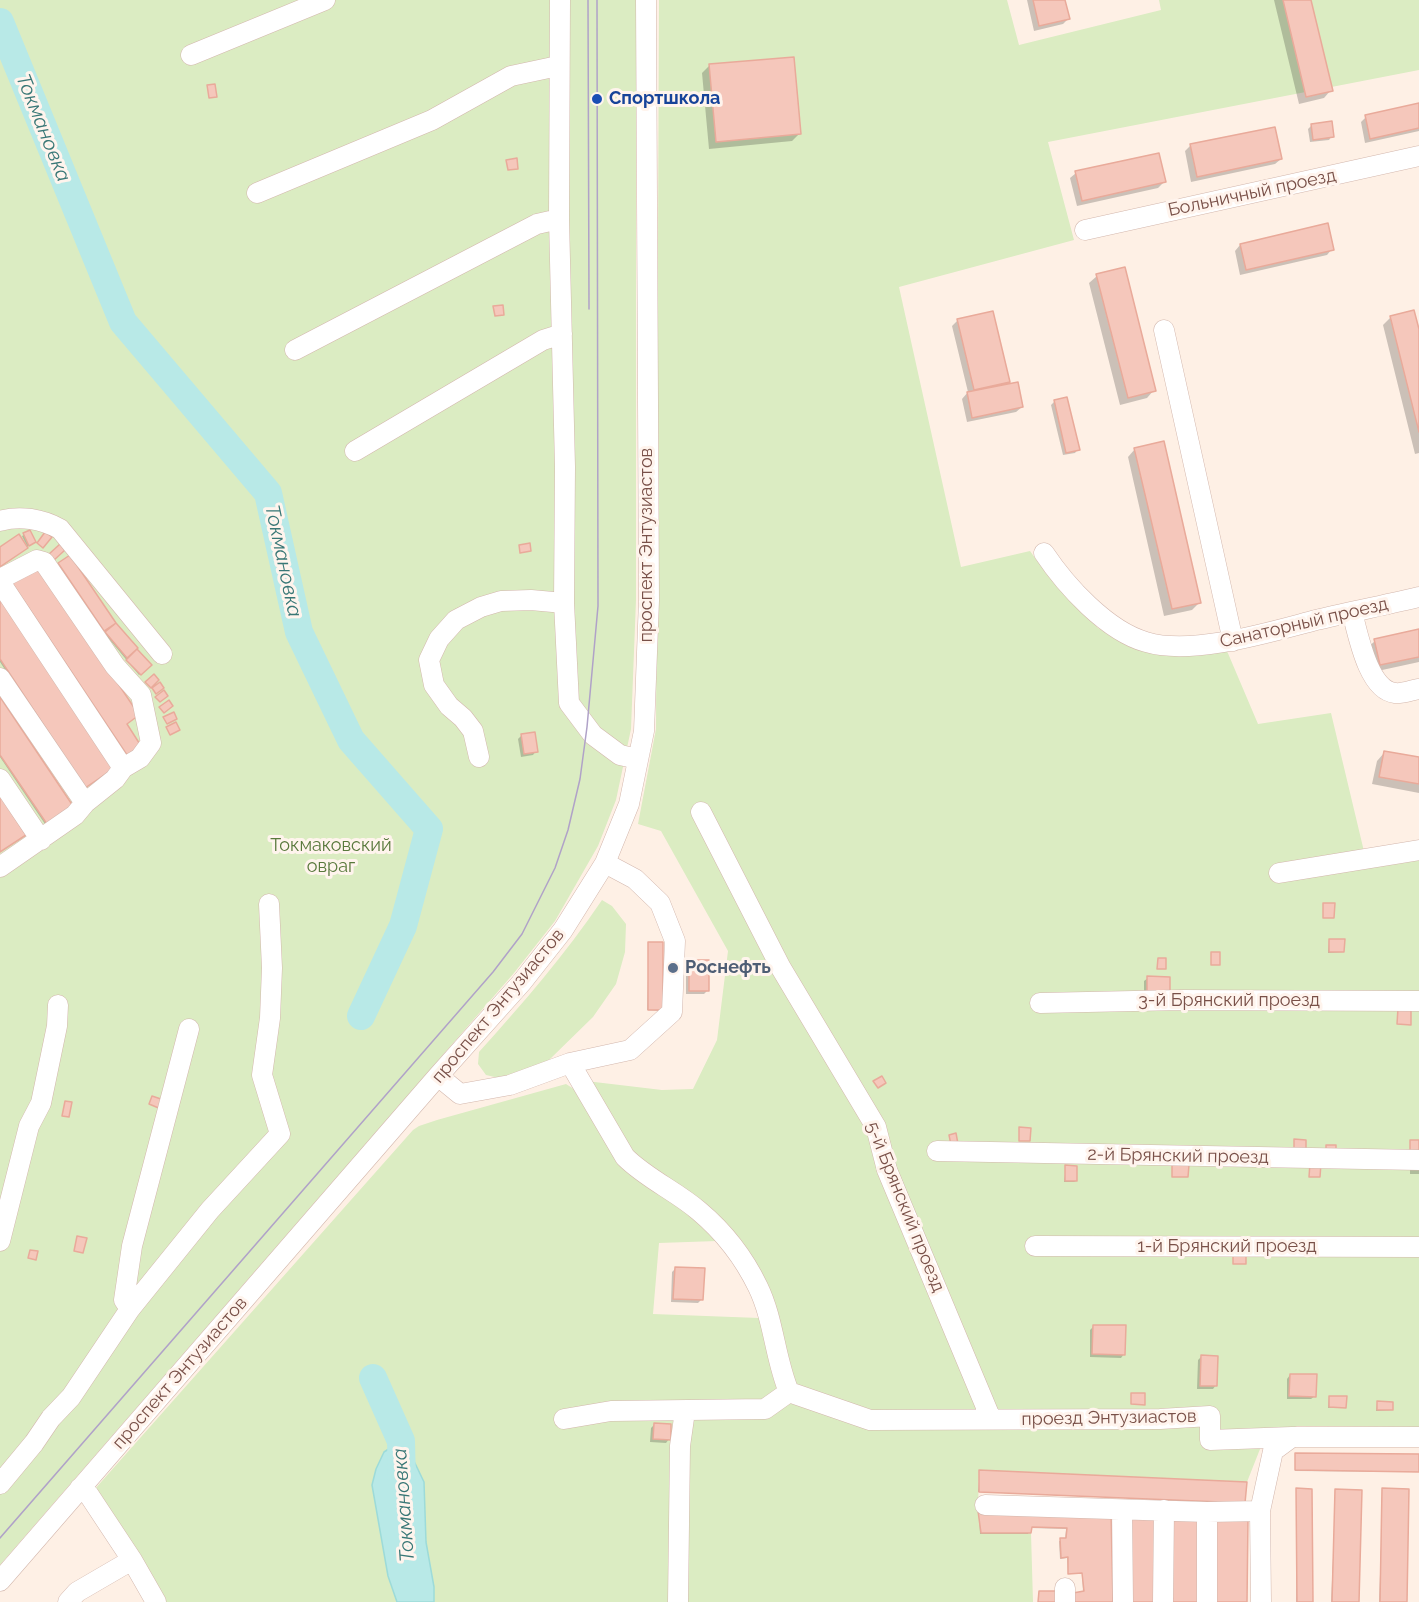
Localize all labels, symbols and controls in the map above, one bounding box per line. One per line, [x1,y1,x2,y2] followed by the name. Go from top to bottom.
[11,71,75,185] water label: Токмановка
[609,88,720,110] place label: Спортшкола
[590,92,604,106] marker: Спортшкола
[1166,165,1338,221] street label: Больничный проезд
[636,448,658,642] street label: проспект Энтузиастов
[259,503,307,619] water label: Токмановка
[1218,593,1390,653] street label: Санаторный проезд
[270,835,392,878] park label: Токмаковский овраг
[427,925,569,1087] street label: проспект Энтузиастов
[685,957,771,979] place label: Роснефть
[666,961,680,975] marker: Роснефть
[1138,990,1320,1012] street label: 3-й Брянский проезд
[861,1119,949,1295] street label: 5-й Брянский проезд
[1087,1144,1269,1168] street label: 2-й Брянский проезд
[1137,1236,1317,1258] street label: 1-й Брянский проезд
[108,1293,252,1453] street label: проспект Энтузиастов
[1021,1406,1197,1430] street label: проезд Энтузиастов
[388,1447,420,1563] water label: Токмановка

